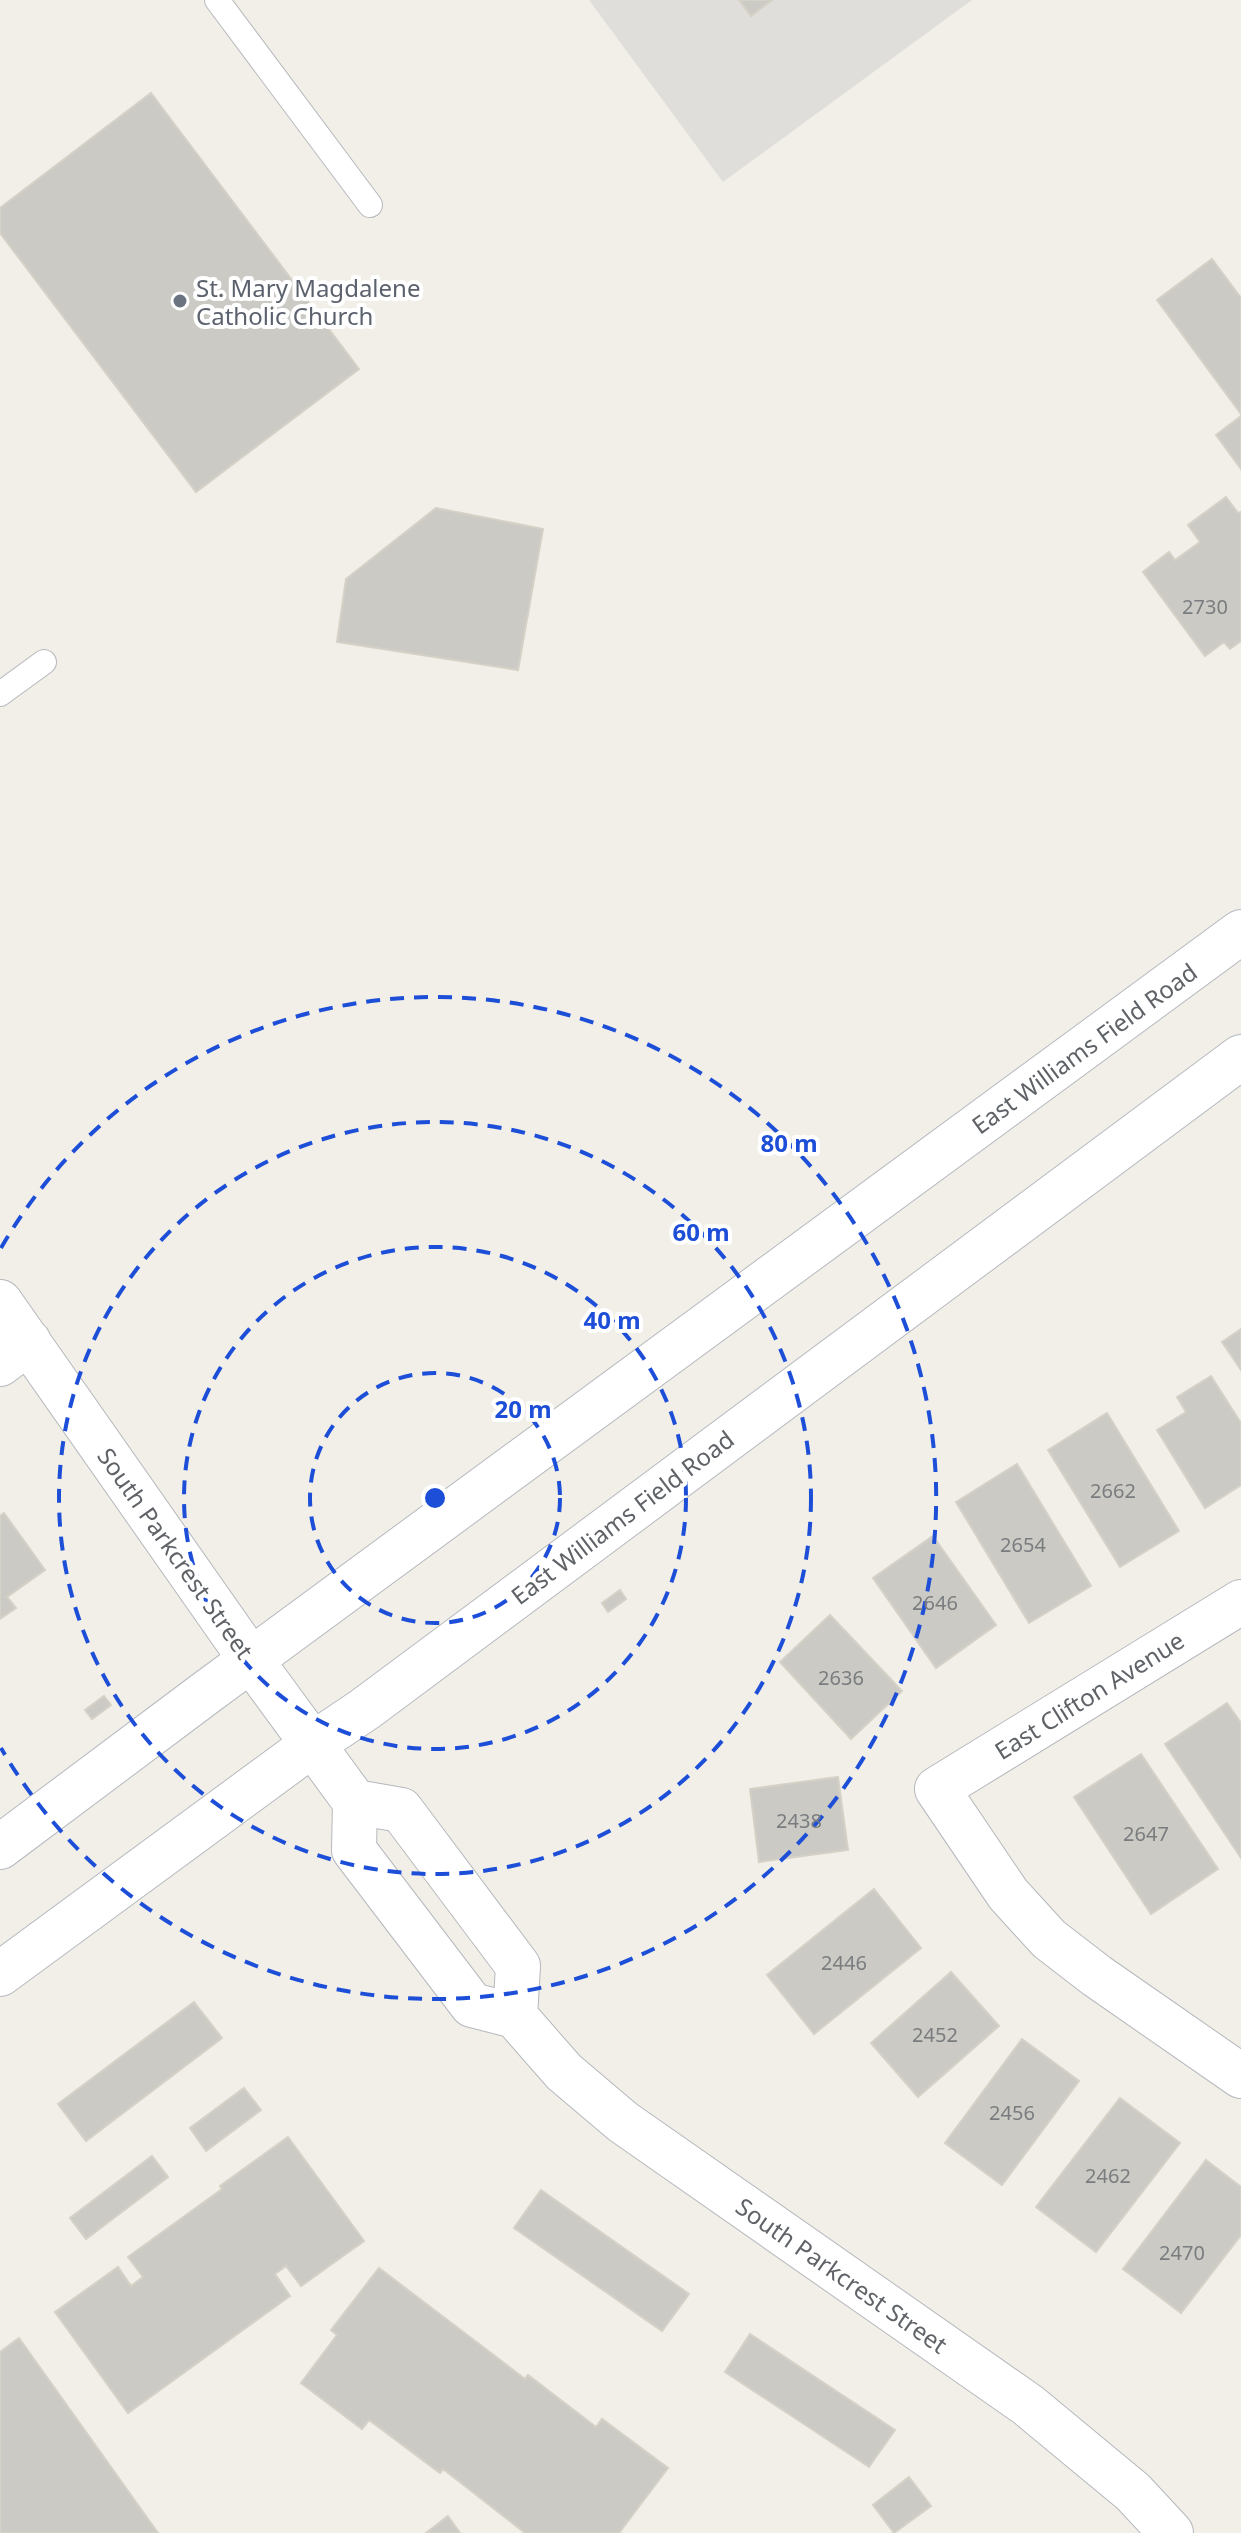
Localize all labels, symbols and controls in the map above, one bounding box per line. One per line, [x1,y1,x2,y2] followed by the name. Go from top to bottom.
[196,271,420,332] place label: St. Mary Magdalene Catholic Church
[171,292,189,310] marker: St. Mary Magdalene Catholic Church
[1182,593,1228,620] house number: 2730
[965,955,1203,1141] street label: East Williams Field Road
[760,1126,818,1159] text: 80 m
[672,1215,730,1248] text: 60 m
[583,1303,641,1336] text: 40 m
[494,1392,552,1425] text: 20 m
[504,1422,740,1612] street label: East Williams Field Road
[91,1441,262,1665] street label: South Parkcrest Street
[1090,1477,1136,1504] house number: 2662
[421,1484,449,1512] centre of rings
[1000,1531,1046,1558] house number: 2654
[912,1589,958,1616] house number: 2646
[988,1623,1190,1767] street label: East Clifton Avenue
[818,1664,864,1691] house number: 2636
[776,1807,822,1834] house number: 2438
[1123,1820,1169,1847] house number: 2647
[821,1949,867,1976] house number: 2446
[912,2021,958,2048] house number: 2452
[989,2099,1035,2126] house number: 2456
[1085,2162,1131,2189] house number: 2462
[730,2190,954,2361] street label: South Parkcrest Street
[1159,2239,1205,2266] house number: 2470

